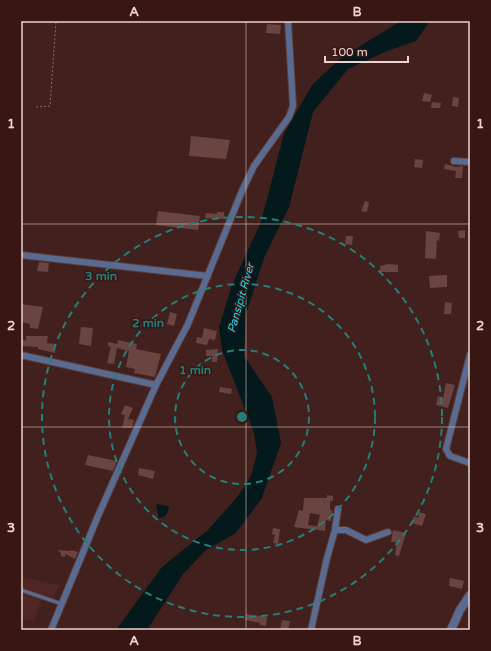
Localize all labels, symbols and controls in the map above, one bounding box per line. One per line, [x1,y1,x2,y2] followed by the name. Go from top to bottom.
[129,4,139,20] text: A
[352,4,362,20] text: B
[325,38,408,64] scale bar
[331,45,368,59] text: 100 m
[7,116,15,132] text: 1
[476,116,484,132] text: 1
[225,260,258,334] water label: Pansipit River
[85,269,117,283] text: 3 min
[132,316,164,330] text: 2 min
[7,318,15,334] text: 2
[476,318,484,334] text: 2
[179,363,211,377] text: 1 min
[235,410,249,424] centre of rings
[7,520,15,536] text: 3
[476,520,484,536] text: 3
[129,633,139,649] text: A
[352,633,362,649] text: B

